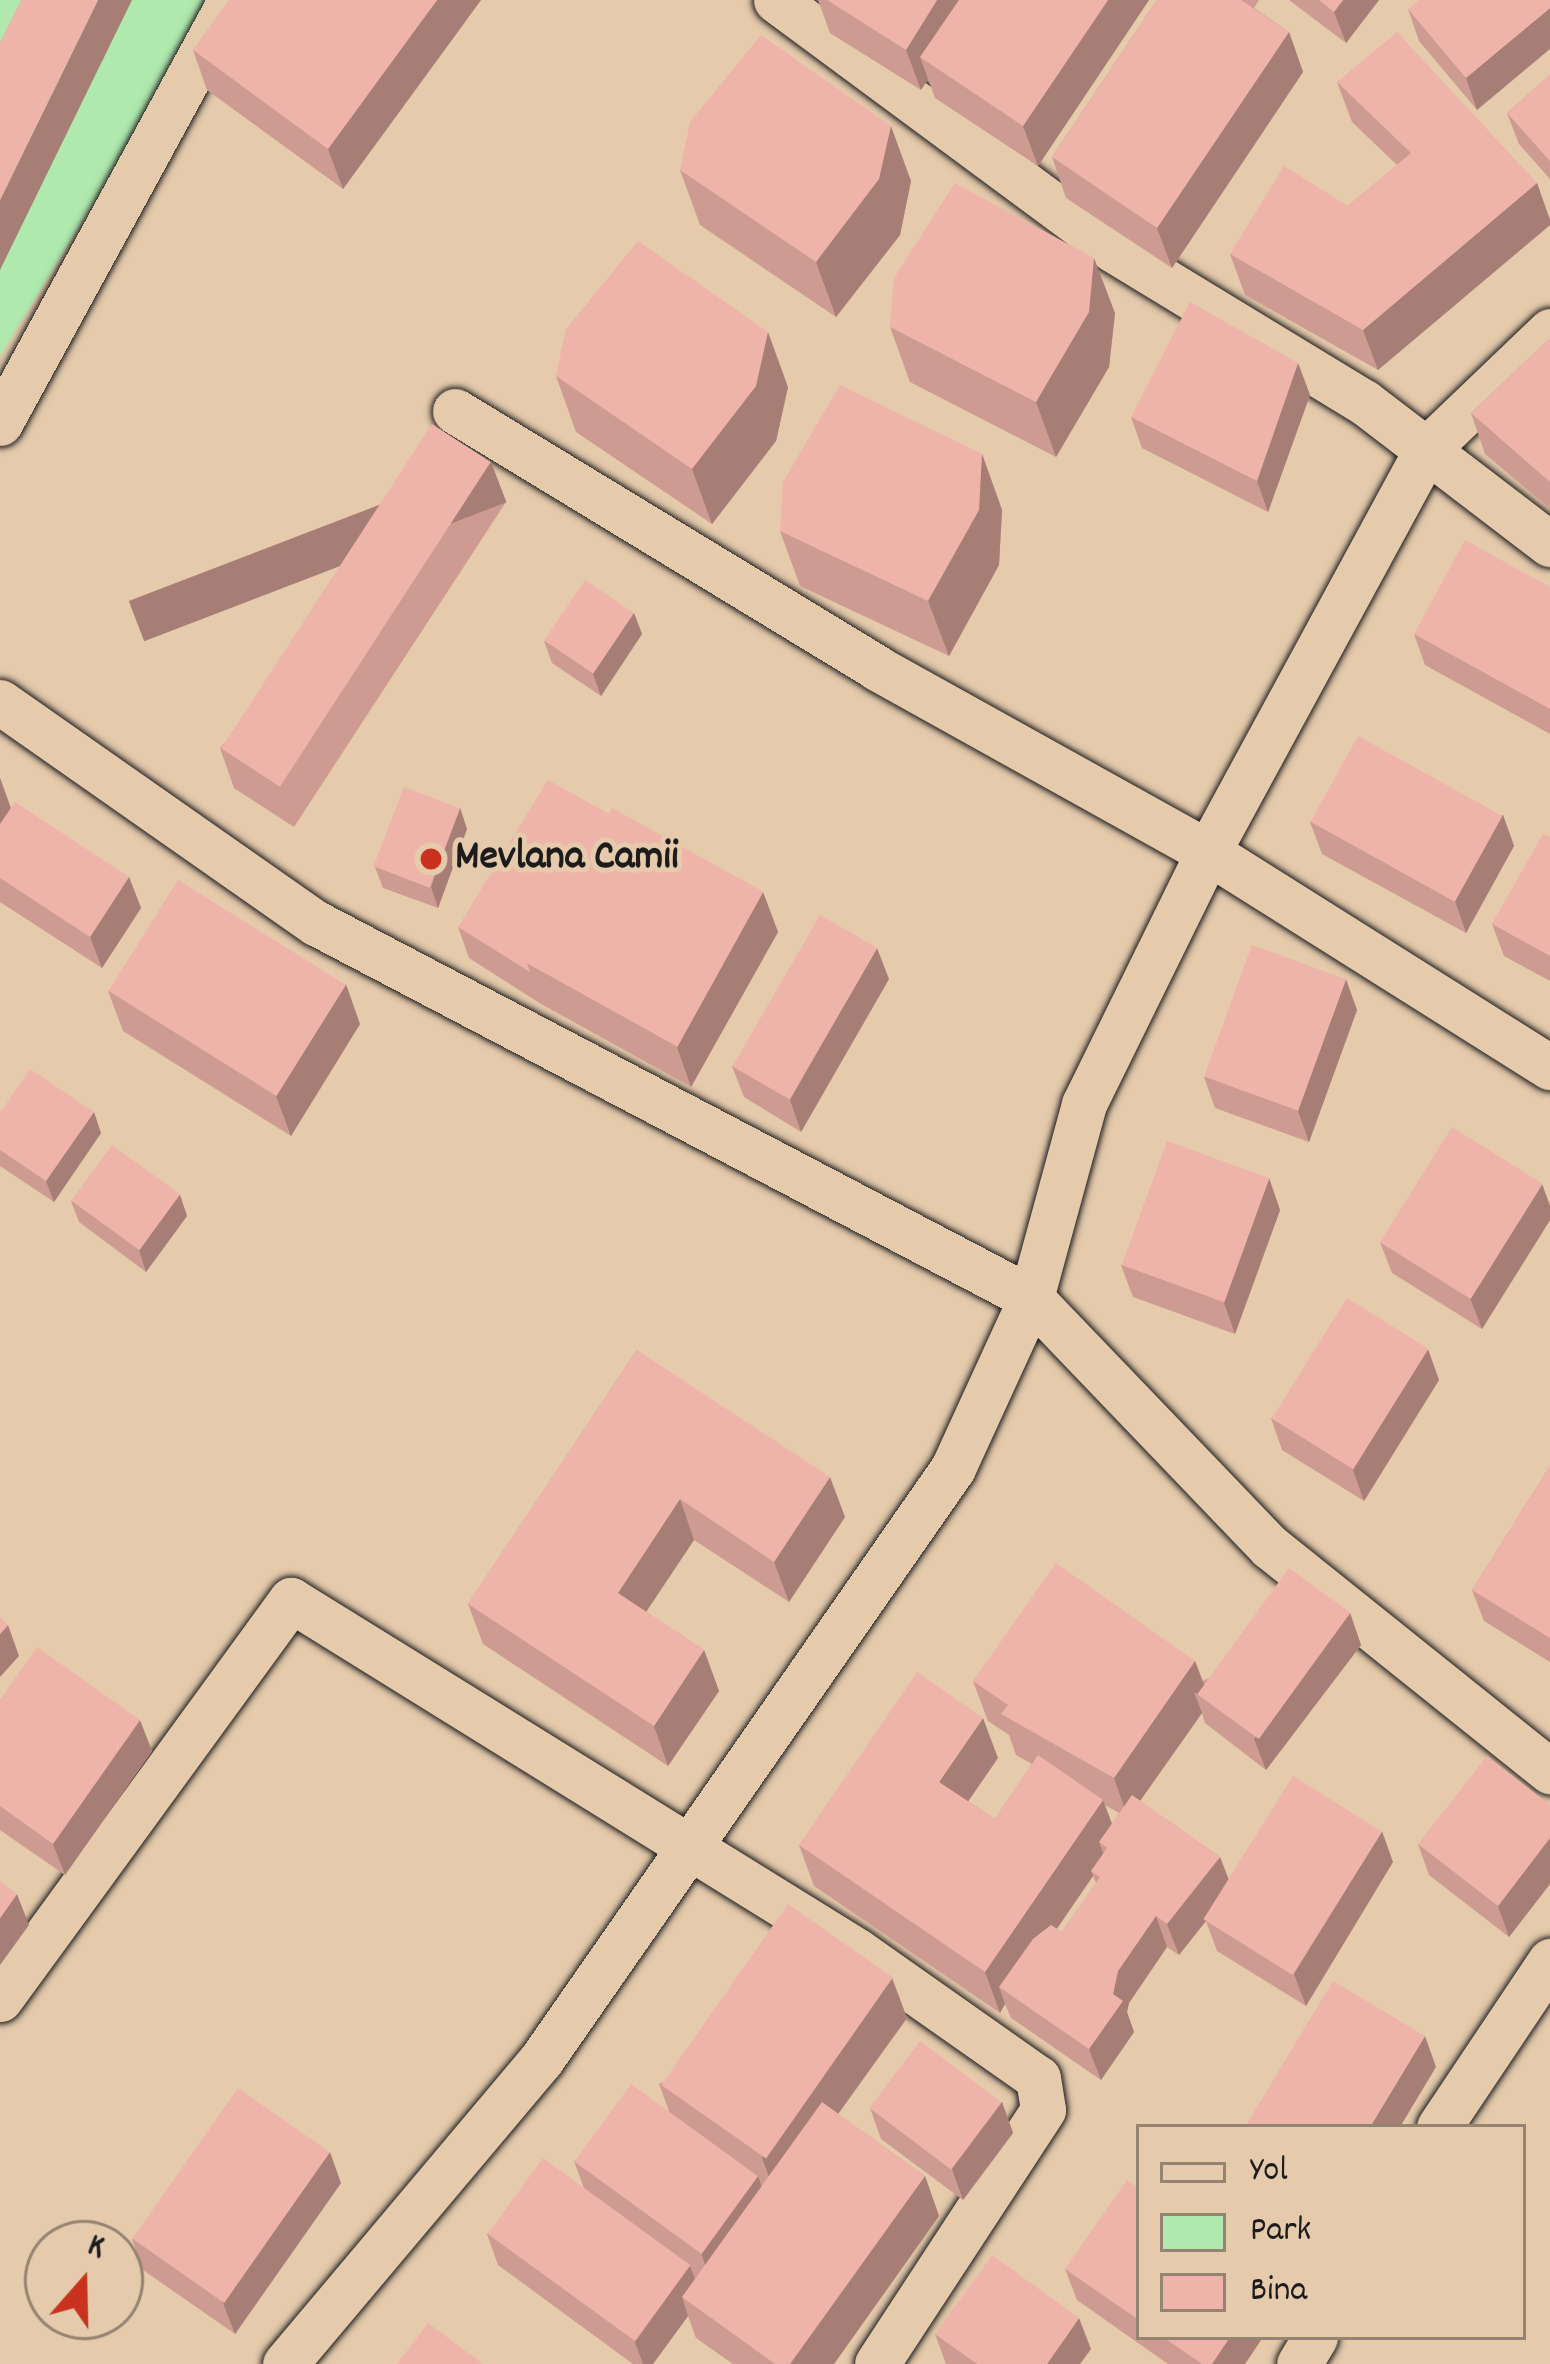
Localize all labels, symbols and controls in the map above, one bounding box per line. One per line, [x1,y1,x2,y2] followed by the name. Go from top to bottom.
[455,834,679,884] place label: Mevlana Camii
[418,846,444,872] marker: Mevlana Camii
[1136,2124,1526,2340] legend
[1250,2146,1288,2198] text: Yol
[1250,2206,1311,2258] text: Park
[24,2220,144,2340] north arrow
[80,2224,111,2273] text: K
[1250,2266,1307,2318] text: Bina

